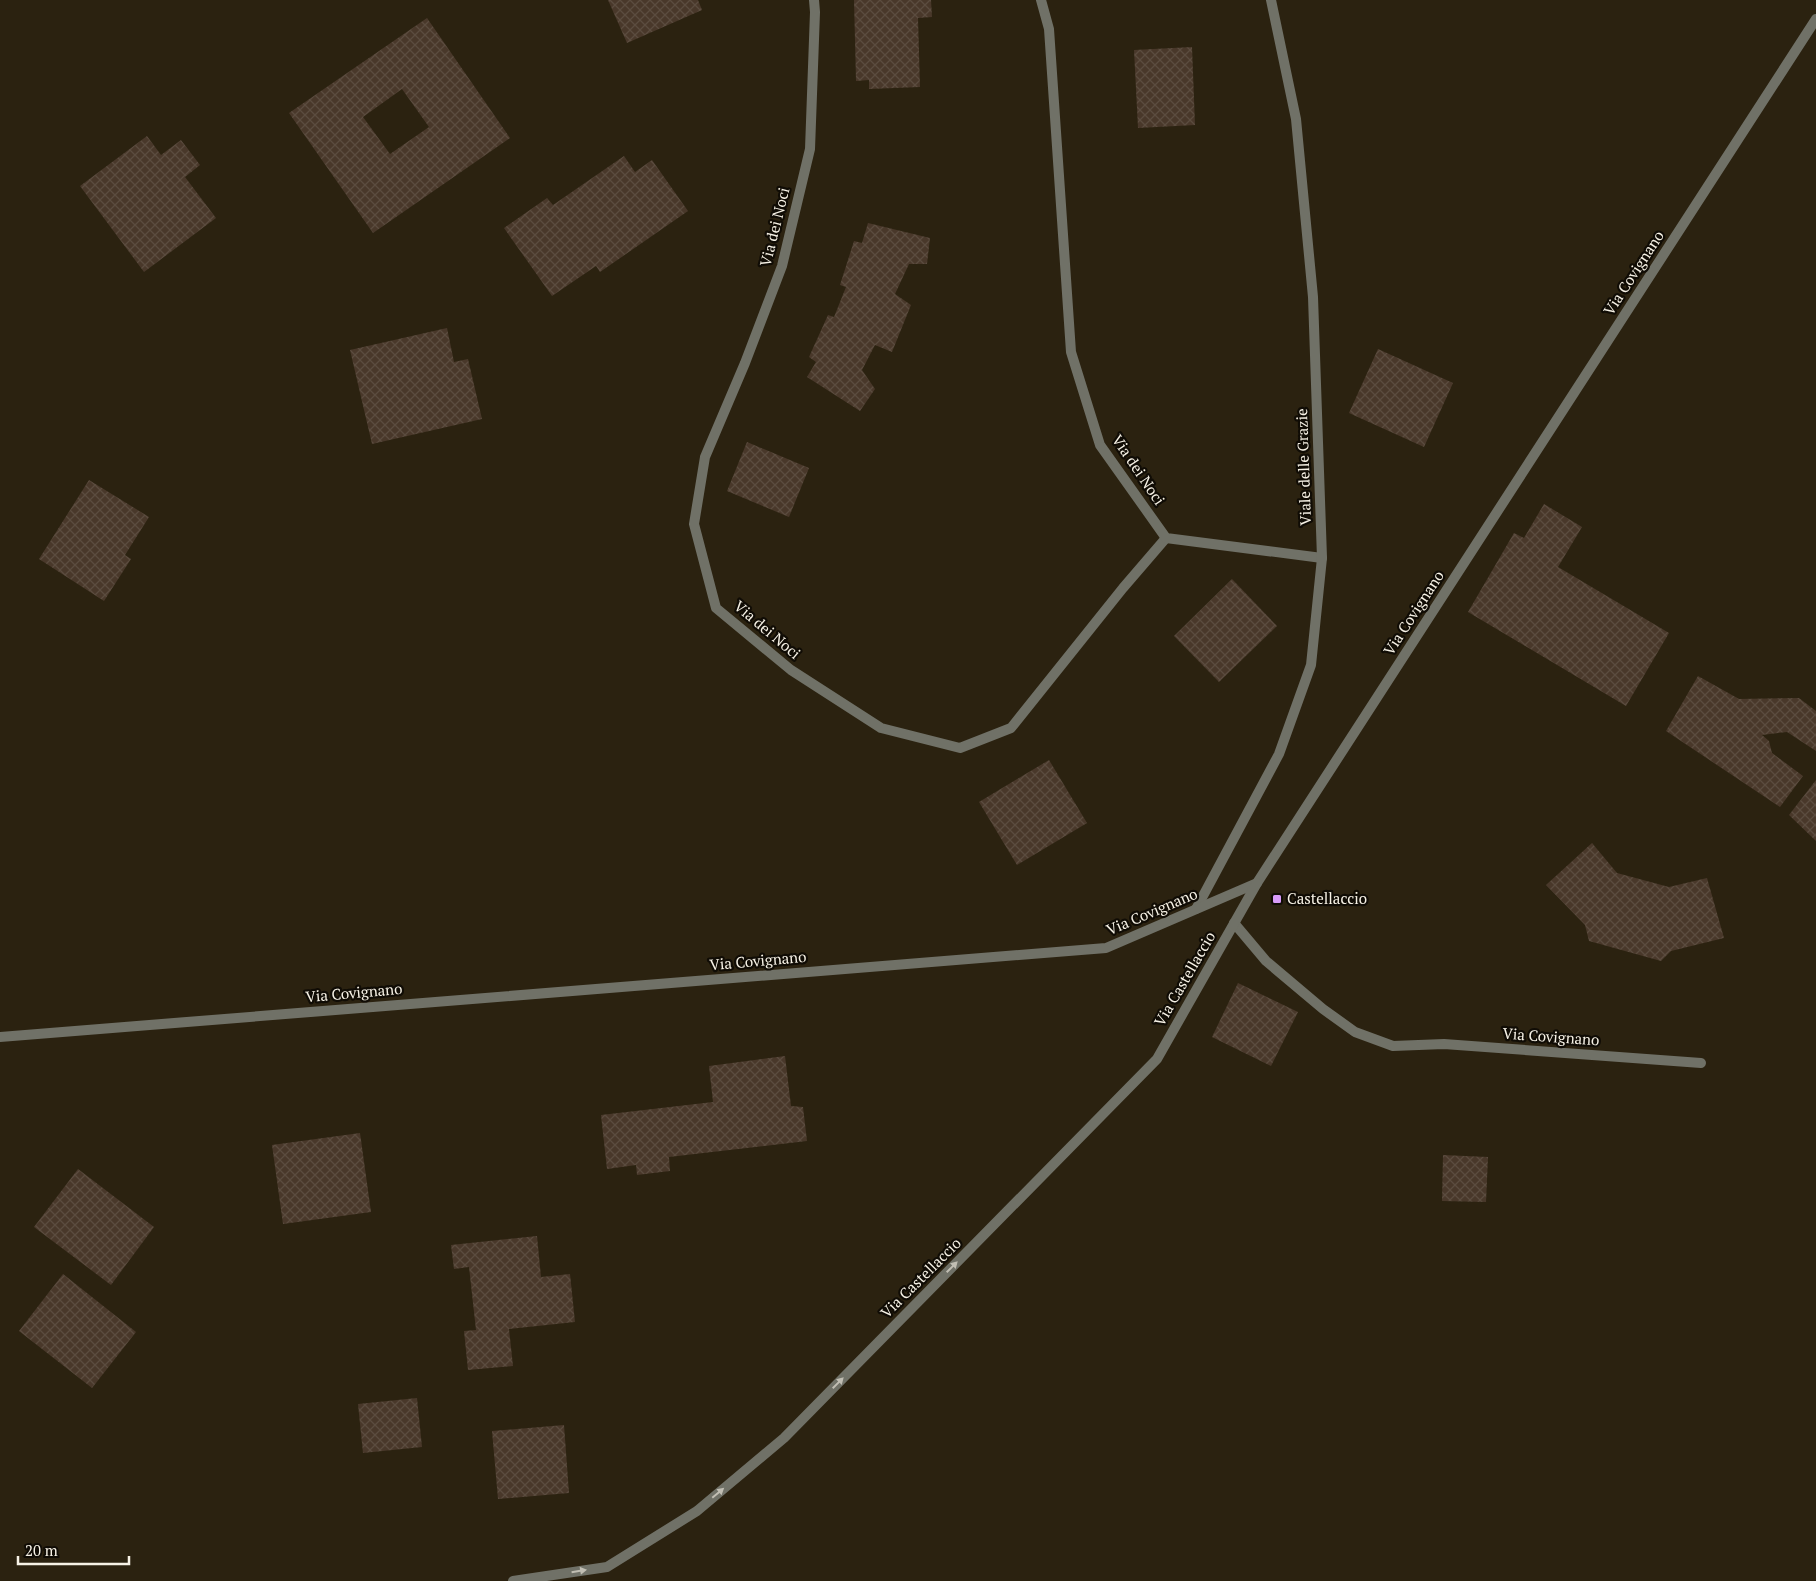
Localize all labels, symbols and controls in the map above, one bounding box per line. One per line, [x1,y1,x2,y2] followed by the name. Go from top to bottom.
[755,185,794,268] street label: Via dei Noci
[1598,226,1668,319] street label: Via Covignano
[1291,408,1315,526] street label: Viale delle Grazie
[1108,430,1170,509] street label: Via dei Noci
[1378,566,1448,659] street label: Via Covignano
[730,596,805,663] street label: Via dei Noci
[1103,883,1200,939] street label: Via Covignano
[1287,888,1367,908] place label: Castellaccio
[1271,893,1283,905] marker: Castellaccio
[1149,928,1219,1029] street label: Via Castellaccio
[709,946,807,974] street label: Via Covignano
[305,978,403,1006] street label: Via Covignano
[1502,1023,1600,1049] street label: Via Covignano
[876,1233,965,1322] street label: Via Castellaccio
[946,1262,958,1274] one-way arrow
[832,1378,844,1390] one-way arrow
[712,1487,724,1499] one-way arrow
[18,1534,129,1566] scale bar
[25,1540,58,1560] text: 20 m
[571,1567,587,1575] one-way arrow

